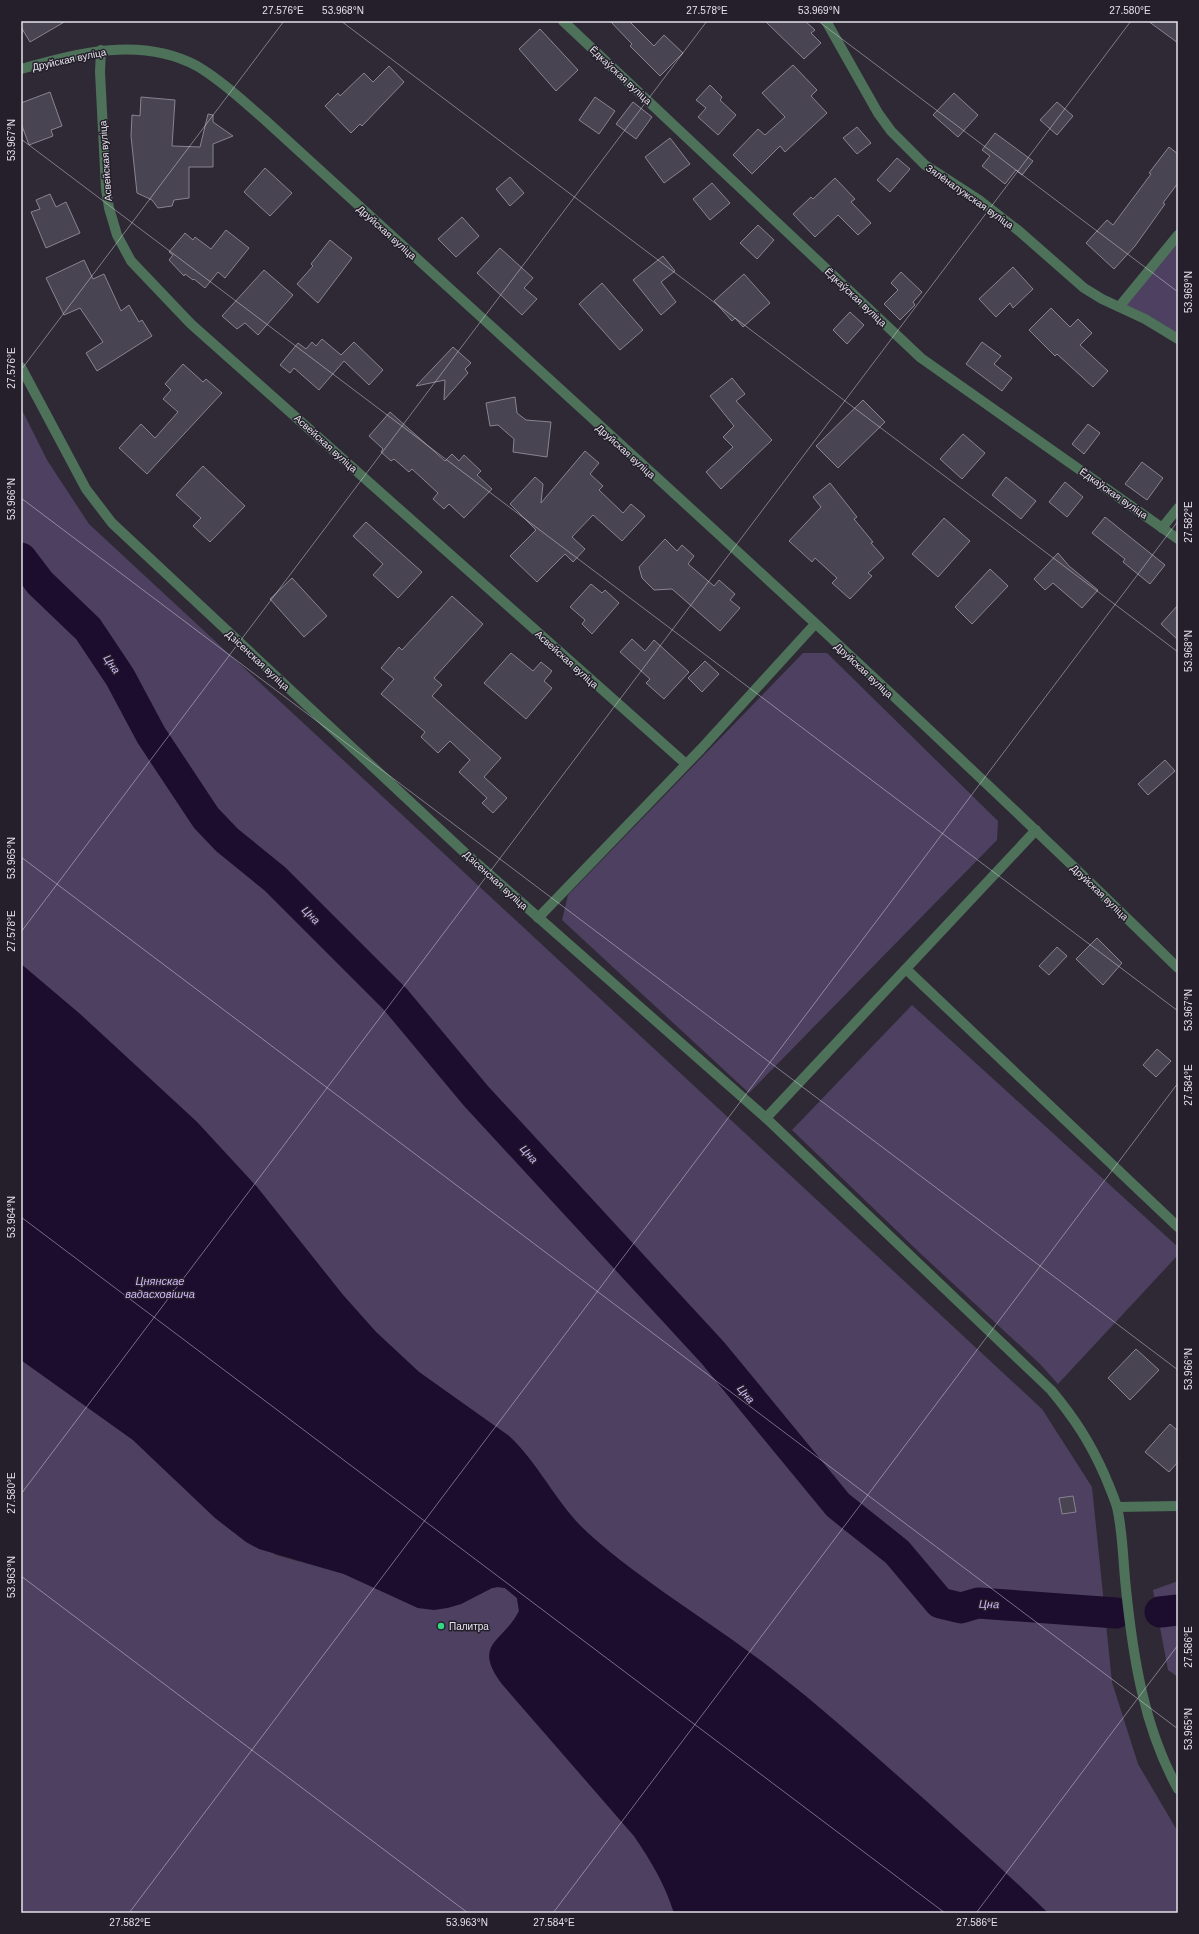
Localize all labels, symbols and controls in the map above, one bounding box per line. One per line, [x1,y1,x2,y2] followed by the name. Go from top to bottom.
[262,5,304,16] text: 27.576°E
[322,5,364,16] text: 53.968°N
[686,5,728,16] text: 27.578°E
[798,5,840,16] text: 53.969°N
[1109,5,1151,16] text: 27.580°E
[588,44,654,107] street label: Ёдкаўская вуліца
[31,46,108,73] street label: Друйская вуліца
[6,119,17,161] text: 53.967°N
[97,120,114,202] street label: Асвейская вуліца
[924,162,1016,231] street label: Зялёналужская вуліца
[355,203,419,262] street label: Друйская вуліца
[823,266,889,329] street label: Ёдкаўская вуліца
[1183,271,1194,313] text: 53.969°N
[6,347,17,389] text: 27.576°E
[292,412,360,475] street label: Асвейская вуліца
[594,422,658,481] street label: Друйская вуліца
[1078,466,1150,521] street label: Ёдкаўская вуліца
[6,478,17,520] text: 53.966°N
[1183,501,1194,543] text: 27.582°E
[224,628,292,693] street label: Дзісенская вуліца
[533,628,601,691] street label: Асвейская вуліца
[1183,630,1194,672] text: 53.968°N
[832,641,895,700] street label: Друйская вуліца
[101,652,123,676] water label: Цна
[6,837,17,879] text: 53.965°N
[461,849,530,912] street label: Дзісенская вуліца
[1069,862,1131,923] street label: Друйская вуліца
[300,904,322,926] water label: Цна
[6,910,17,952] text: 27.578°E
[1183,989,1194,1031] text: 53.967°N
[1183,1064,1194,1106] text: 27.584°E
[518,1143,540,1165] water label: Цна
[6,1196,17,1238] text: 53.964°N
[125,1275,195,1300] water label: Цнянскае вадасховішча
[1183,1348,1194,1390] text: 53.966°N
[735,1382,757,1406] water label: Цна
[6,1472,17,1514] text: 27.580°E
[6,1556,17,1598] text: 53.963°N
[979,1598,999,1610] water label: Цна
[436,1621,446,1631] marker: Палитра
[449,1621,489,1632] place label: Палитра
[1183,1626,1194,1668] text: 27.586°E
[1183,1708,1194,1750] text: 53.965°N
[109,1917,151,1928] text: 27.582°E
[446,1917,488,1928] text: 53.963°N
[533,1917,575,1928] text: 27.584°E
[956,1917,998,1928] text: 27.586°E

